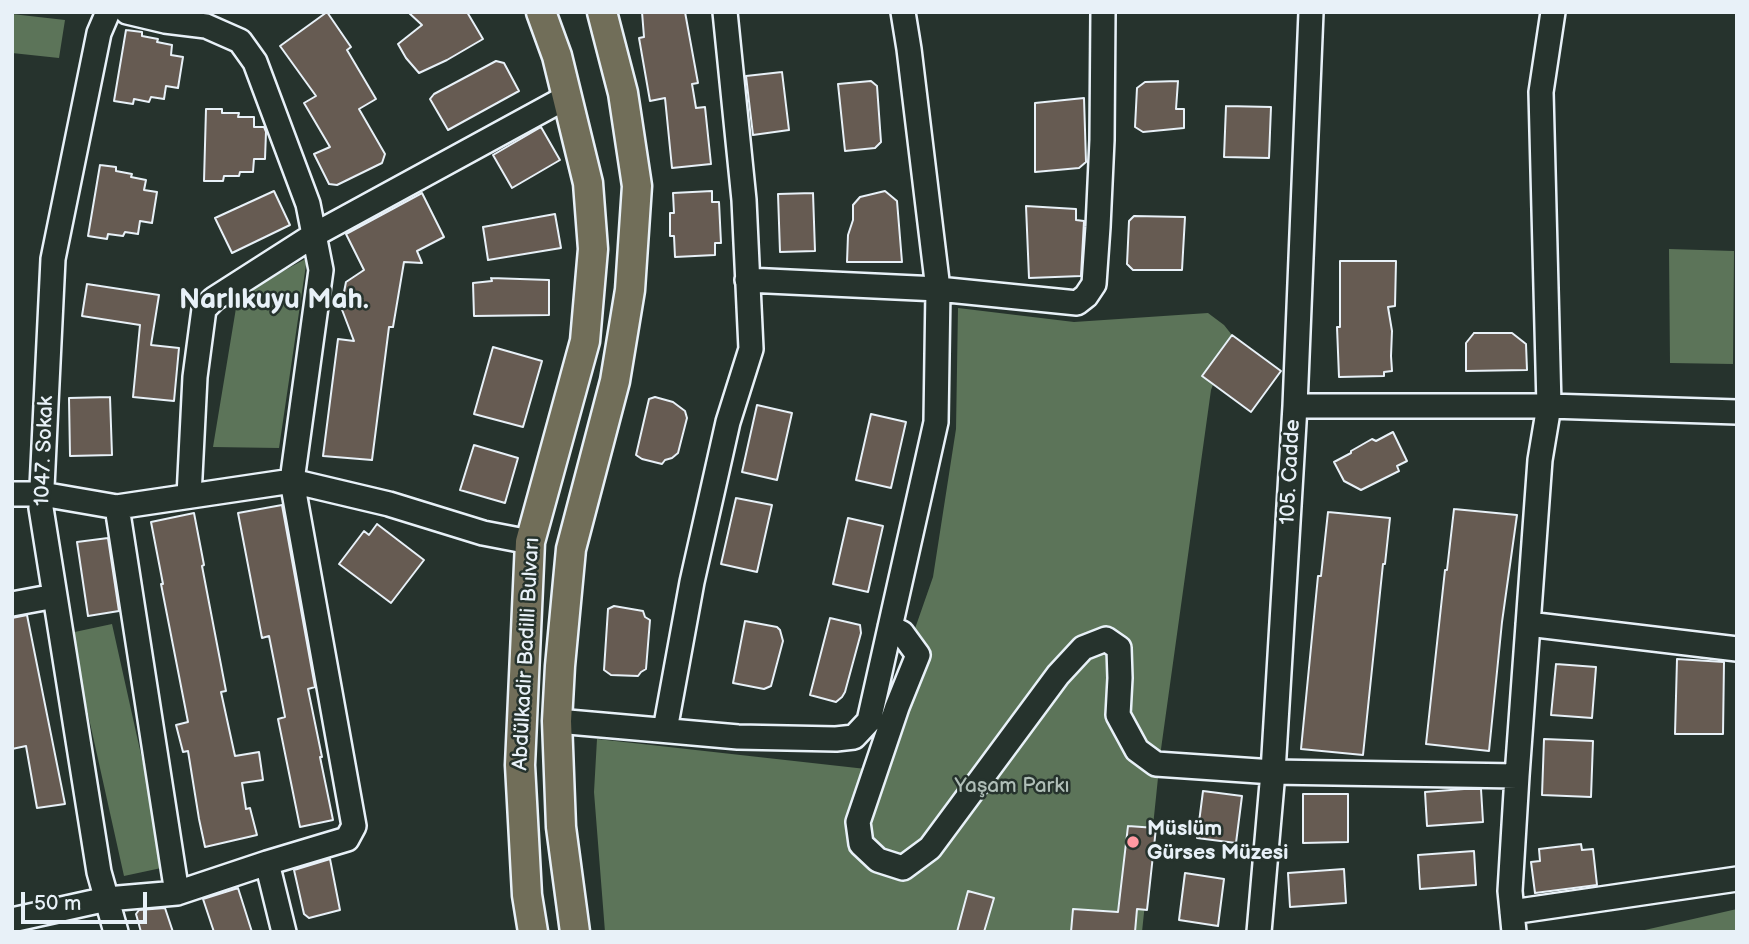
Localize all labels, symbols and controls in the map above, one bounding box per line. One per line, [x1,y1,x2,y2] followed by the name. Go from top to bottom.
[179,284,369,318] district label: Narlıkuyu Mah.
[30,396,60,506] street label: 1047. Sokak
[1276,419,1306,525] street label: 105. Cadde
[508,537,546,771] street label: Abdülkadir Badilli Bulvarı
[955,774,1069,800] park label: Yaşam Parkı
[1147,817,1288,867] place label: Müslüm Gürses Müzesi
[1125,834,1141,850] marker: Müslüm Gürses Müzesi
[24,878,150,922] scale bar
[34,891,81,916] text: 50 m

